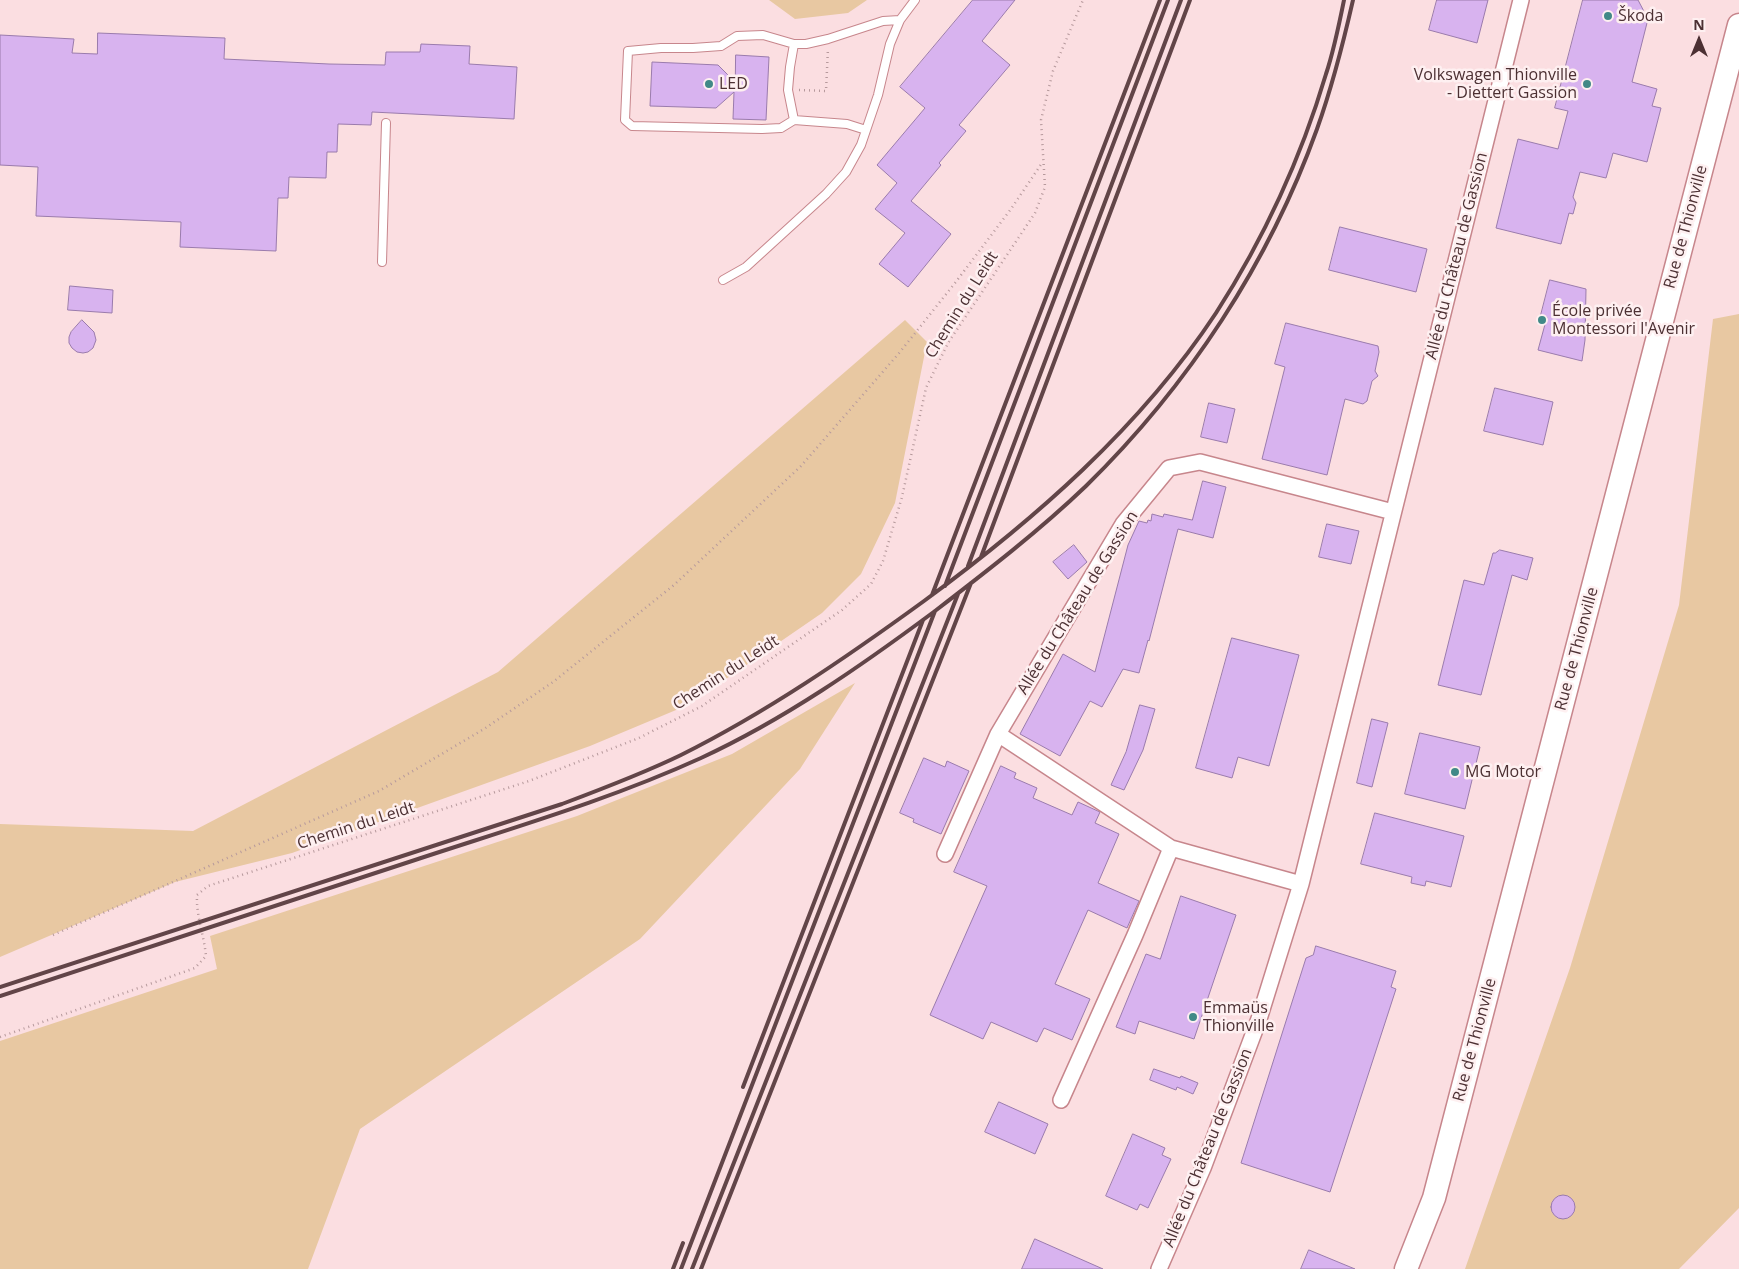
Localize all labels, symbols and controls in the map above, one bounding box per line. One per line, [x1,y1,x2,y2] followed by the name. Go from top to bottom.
[1618,6,1663,26] place label: Škoda
[1602,10,1614,22] marker: Škoda
[1674,15,1724,65] north arrow
[1693,15,1705,34] text: N
[1414,65,1577,103] place label: Volkswagen Thionville - Diettert Gassion
[719,74,748,94] place label: LED
[703,78,715,90] marker: LED
[1581,78,1593,90] marker: Volkswagen Thionville - Diettert Gassion
[1422,151,1492,361] street label: Allée du Château de Gassion
[1660,163,1712,291] street label: Rue de Thionville
[921,248,1003,362] street label: Chemin du Leidt
[1552,301,1695,339] place label: École privée Montessori l'Avenir
[1536,314,1548,326] marker: École privée Montessori l'Avenir
[1014,508,1142,698] street label: Allée du Château de Gassion
[1551,585,1603,713] street label: Rue de Thionville
[669,632,783,714] street label: Chemin du Leidt
[1465,762,1541,782] place label: MG Motor
[1449,766,1461,778] marker: MG Motor
[295,798,417,854] street label: Chemin du Leidt
[1449,976,1501,1104] street label: Rue de Thionville
[1203,998,1274,1036] place label: Emmaüs Thionville
[1187,1011,1199,1023] marker: Emmaüs Thionville
[1159,1046,1257,1250] street label: Allée du Château de Gassion

